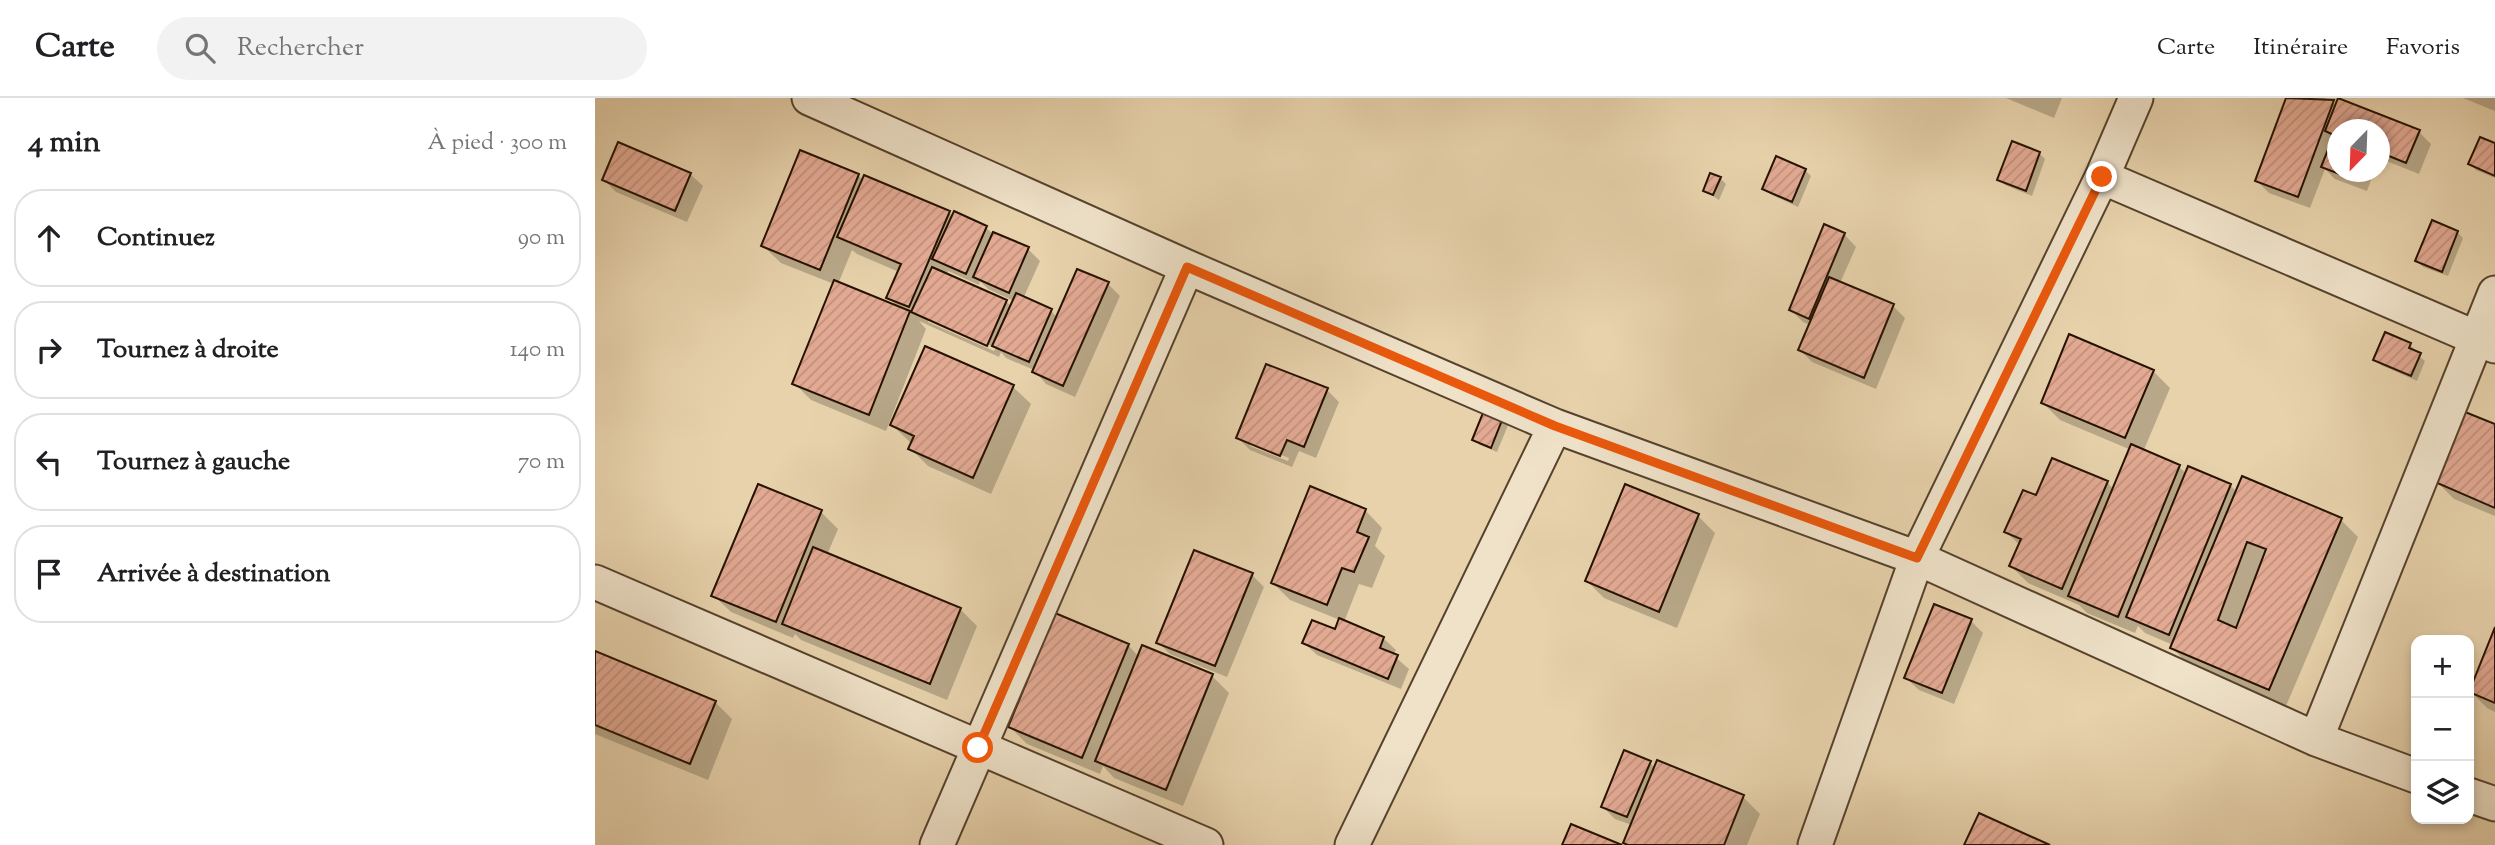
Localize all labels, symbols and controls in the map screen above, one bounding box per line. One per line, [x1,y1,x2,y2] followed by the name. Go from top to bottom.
[157,17,647,80] search box
[35,24,115,72] text: Carte
[181,29,219,67] icon: search
[237,30,364,67] text: Rechercher
[2157,31,2215,65] text: Carte
[2253,31,2348,65] text: Itinéraire
[2386,31,2460,65] text: Favoris
[2327,119,2390,182] north arrow
[28,122,101,165] text: 4 min
[428,127,567,160] text: À pied · 300 m
[2086,161,2117,192] route end
[30,219,68,257] icon: ahead
[97,220,215,257] text: Continuez
[518,222,565,255] text: 90 m
[30,331,68,369] icon: right
[97,332,279,369] text: Tournez à droite
[510,334,565,367] text: 140 m
[30,443,68,481] icon: left
[97,444,290,481] text: Tournez à gauche
[518,446,565,479] text: 70 m
[30,555,68,593] icon: arrive
[97,556,330,593] text: Arrivée à destination
[2411,635,2474,824] map controls
[2411,635,2474,698] button: +
[2411,698,2474,761] button: −
[962,732,993,763] route start
[2411,761,2474,824] button: layers

